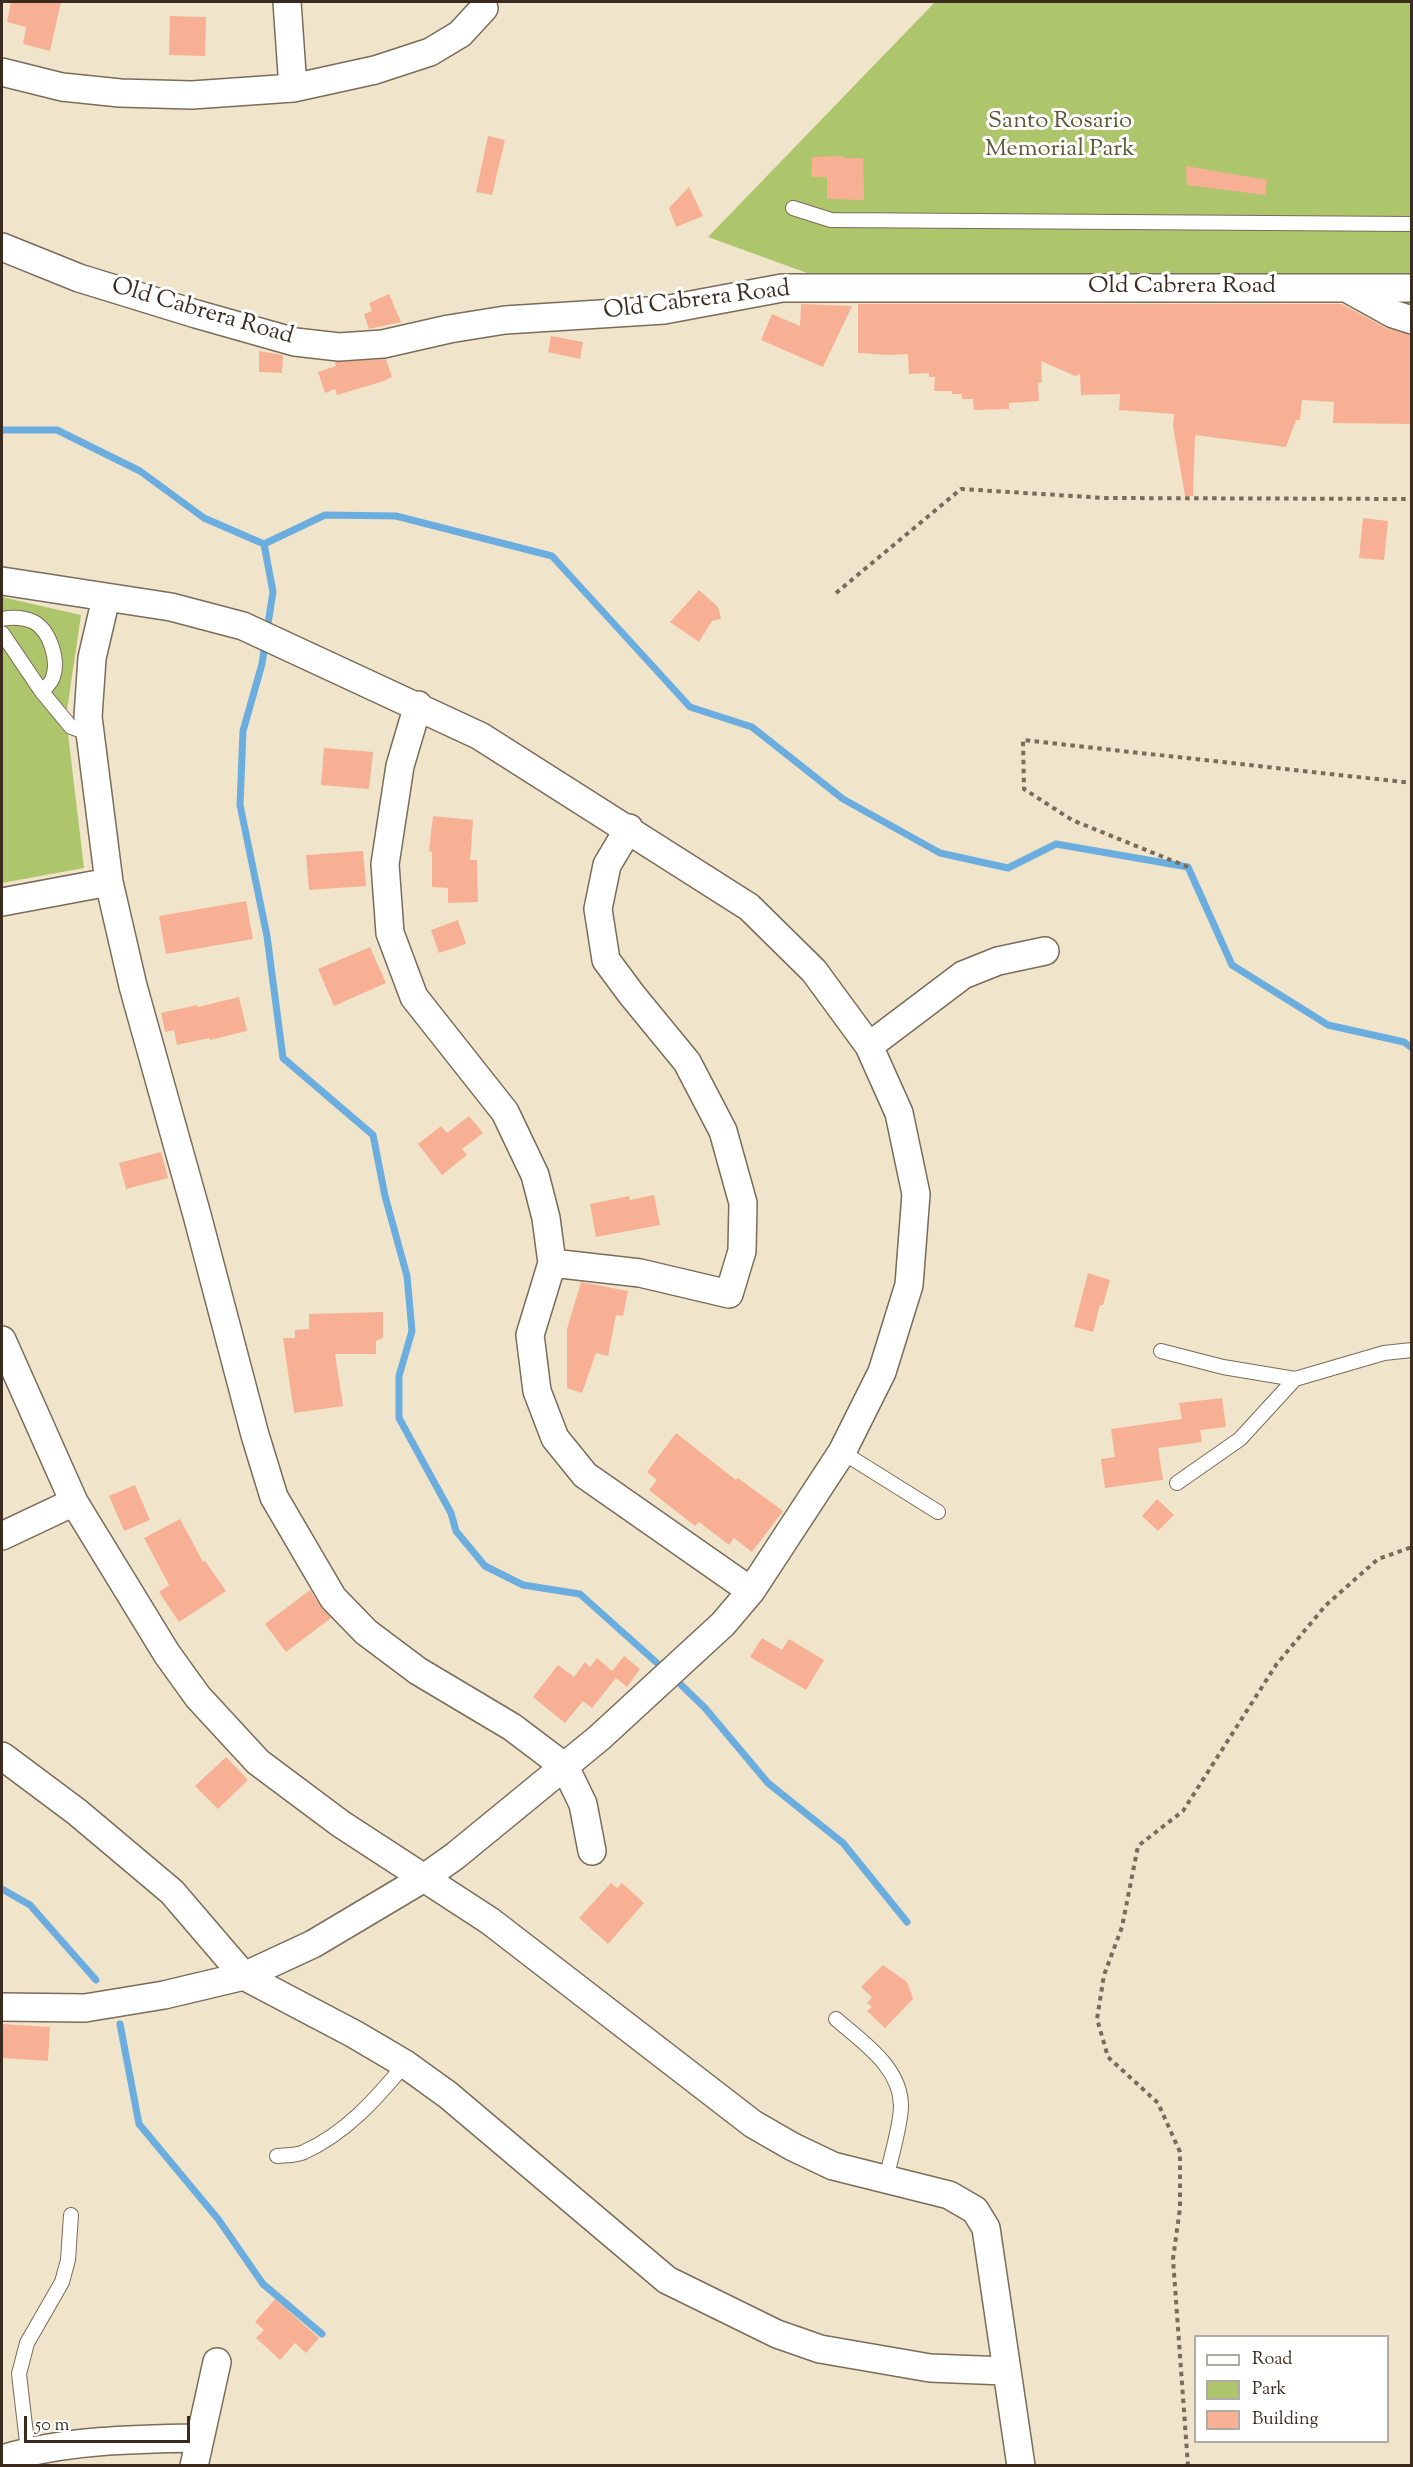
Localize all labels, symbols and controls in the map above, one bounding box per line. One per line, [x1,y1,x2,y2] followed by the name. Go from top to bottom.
[985,109,1135,165] park label: Santo Rosario Memorial Park
[108,273,296,353] street label: Old Cabrera Road
[1088,274,1276,302] street label: Old Cabrera Road
[602,276,792,328] street label: Old Cabrera Road
[1194,2335,1389,2443] legend
[1252,2347,1292,2373] text: Road
[1252,2377,1286,2403] text: Park
[27,2404,194,2442] scale bar
[1252,2407,1318,2433] text: Building
[35,2413,69,2439] text: 50 m

